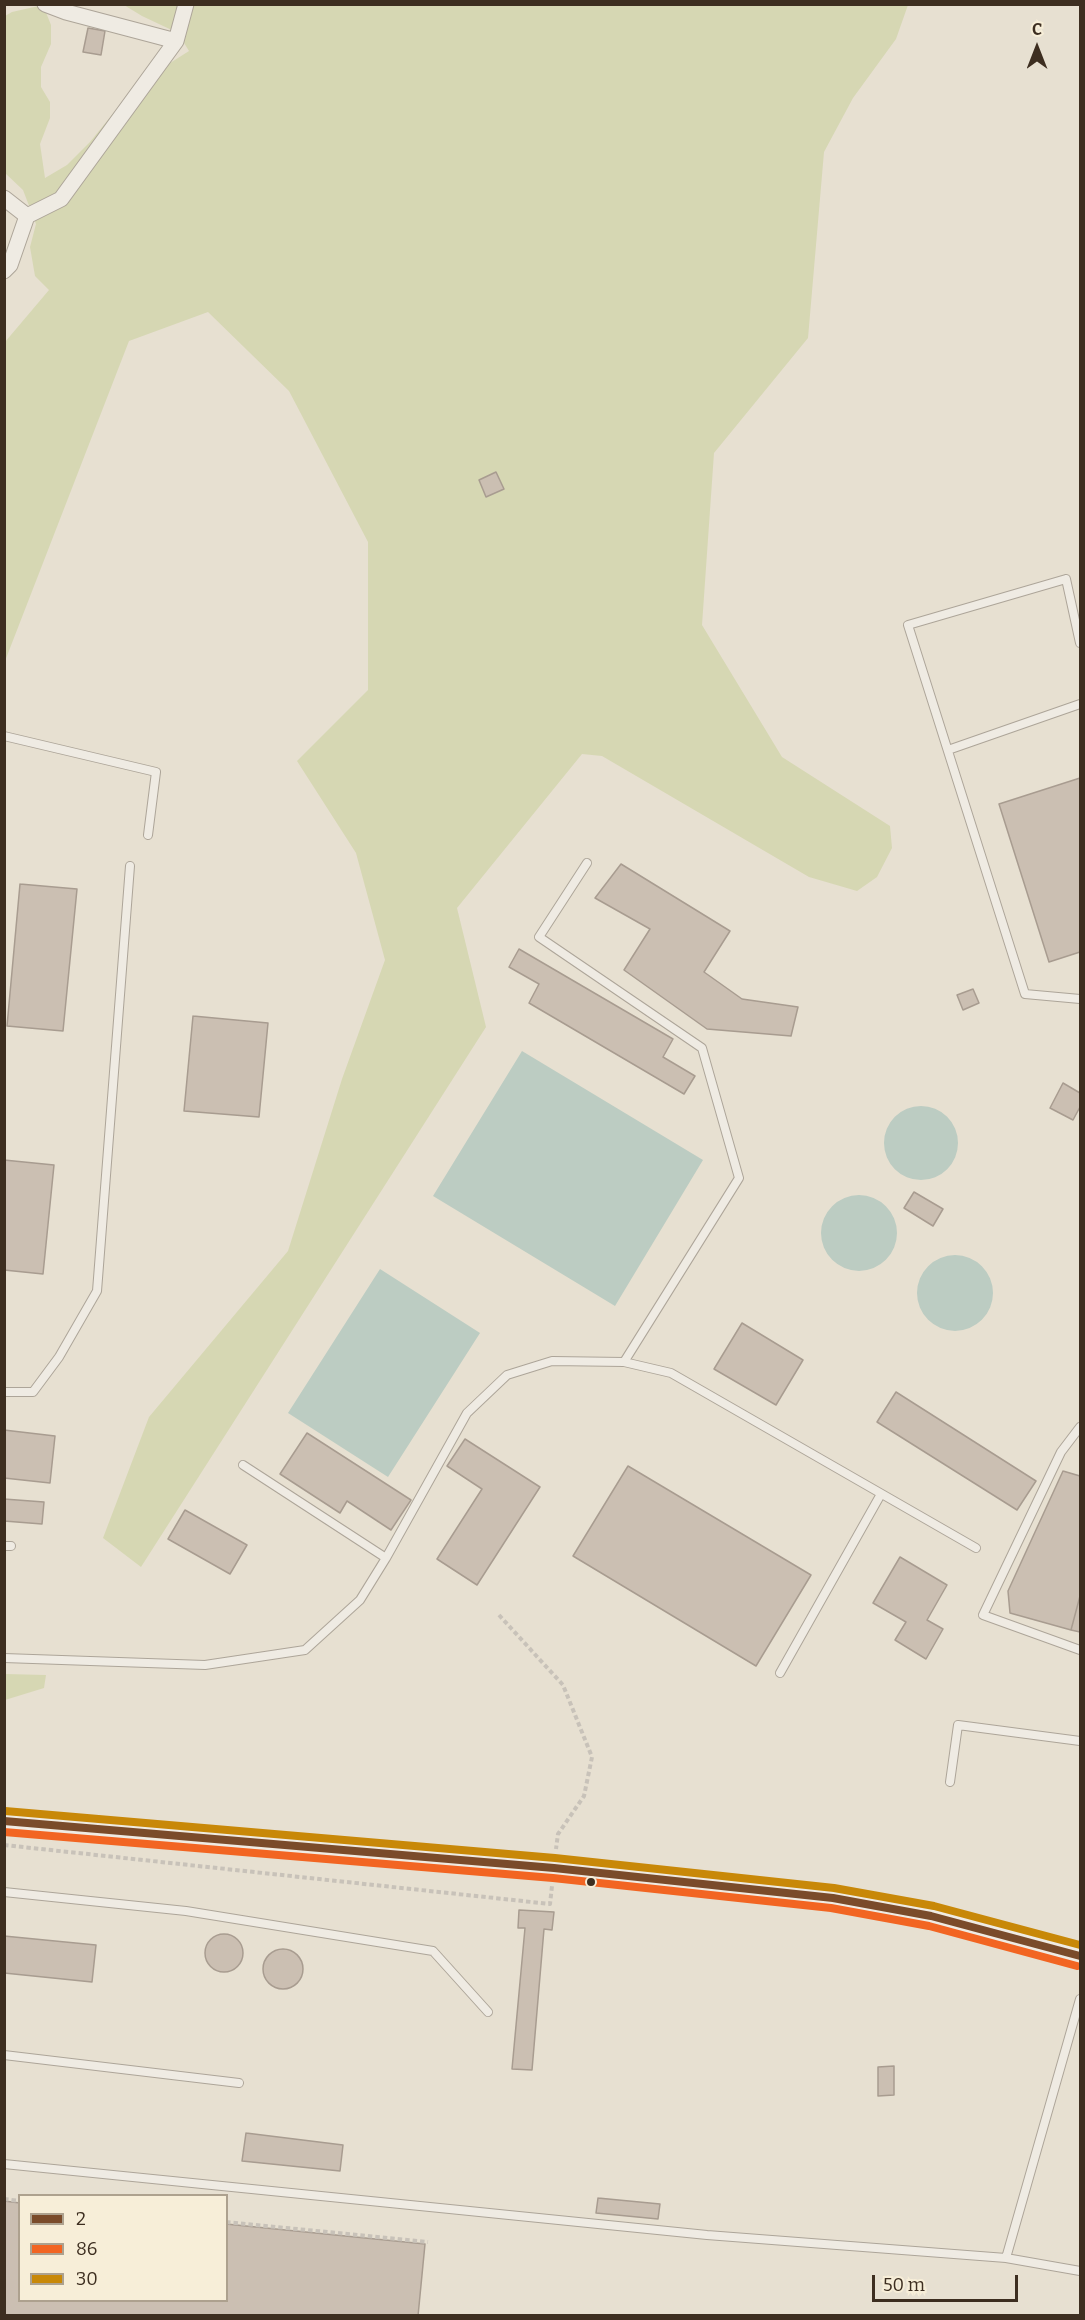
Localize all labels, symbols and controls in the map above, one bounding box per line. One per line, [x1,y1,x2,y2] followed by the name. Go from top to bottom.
[1007,18,1067,78] north arrow
[1032,20,1042,39] text: С
[585,1876,597,1888] unlabelled marker
[18,2194,228,2302] legend
[76,2208,86,2230] text: 2
[76,2238,97,2260] text: 86
[875,2263,1020,2301] scale bar
[76,2268,98,2290] text: 30
[883,2274,925,2296] text: 50 m

